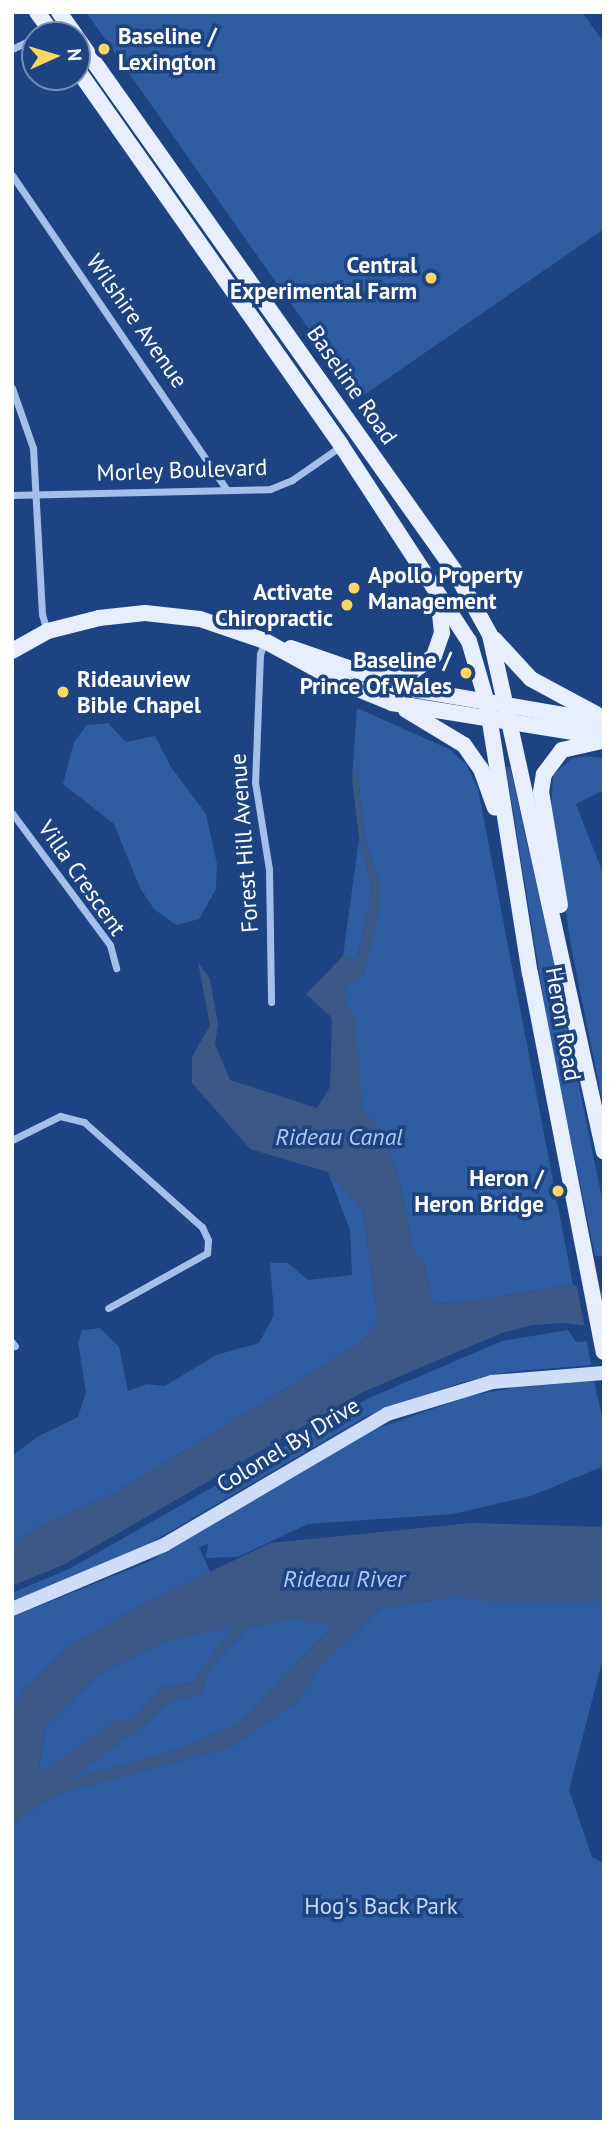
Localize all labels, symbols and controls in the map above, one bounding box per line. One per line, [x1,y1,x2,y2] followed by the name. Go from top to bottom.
[21,21,91,91] north arrow
[118,22,217,76] place label: Baseline / Lexington
[96,41,112,57] marker: Baseline / Lexington
[63,48,87,62] text: N
[80,248,194,394] street label: Wilshire Avenue
[230,251,417,305] place label: Central Experimental Farm
[423,270,439,286] marker: Central Experimental Farm
[301,320,403,450] street label: Baseline Road
[96,453,268,487] street label: Morley Boulevard
[368,561,523,615] place label: Apollo Property Management
[215,578,333,632] place label: Activate Chiropractic
[346,580,362,596] marker: Apollo Property Management
[339,597,355,613] marker: Activate Chiropractic
[299,646,452,700] place label: Baseline / Prince Of Wales
[77,665,201,719] place label: Rideauview Bible Chapel
[458,665,474,681] marker: Baseline / Prince Of Wales
[55,684,71,700] marker: Rideauview Bible Chapel
[224,752,264,934] street label: Forest Hill Avenue
[32,815,132,941] street label: Villa Crescent
[539,965,587,1083] street label: Heron Road
[275,1123,403,1151] water label: Rideau Canal
[414,1164,544,1218] place label: Heron / Heron Bridge
[550,1183,566,1199] marker: Heron / Heron Bridge
[211,1391,365,1499] street label: Colonel By Drive
[283,1565,405,1593] water label: Rideau River
[304,1892,458,1920] park label: Hog's Back Park

